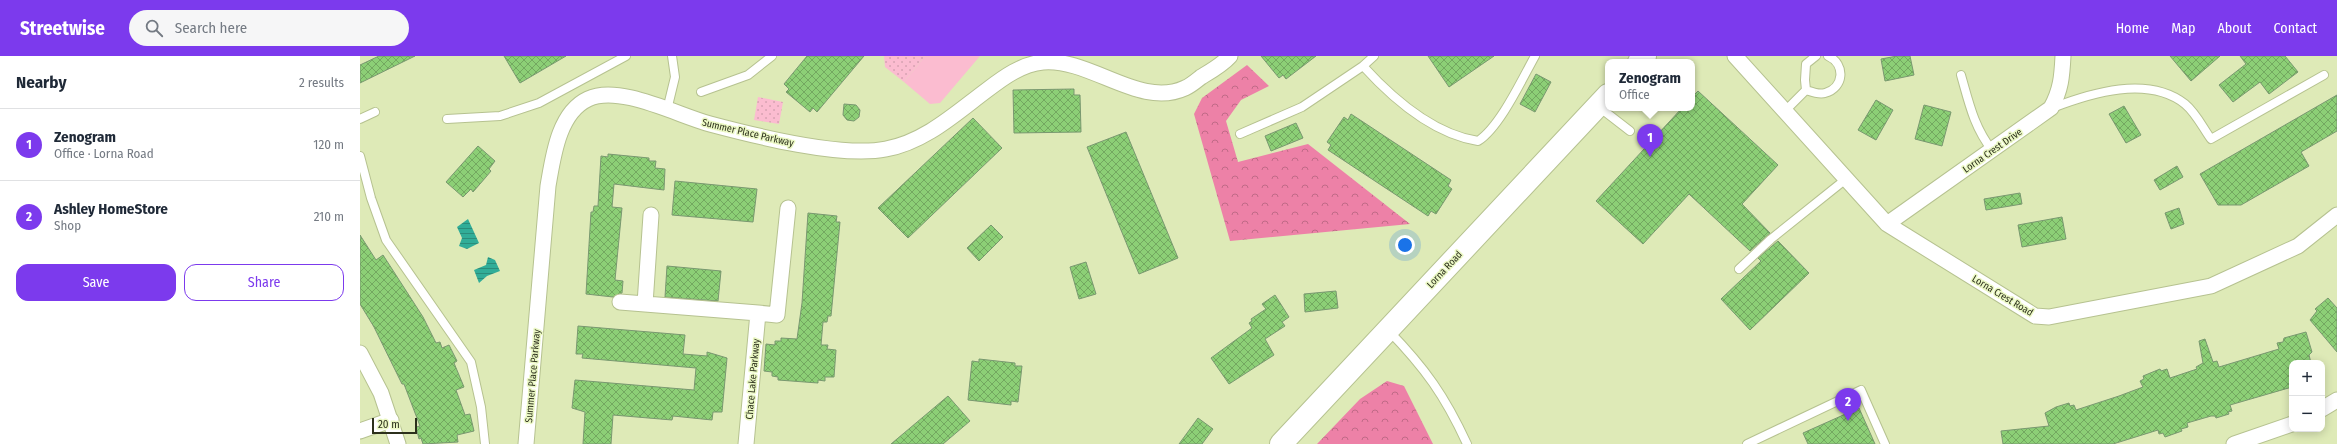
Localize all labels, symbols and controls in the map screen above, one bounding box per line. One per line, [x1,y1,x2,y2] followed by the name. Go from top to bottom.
[129,10,409,46] search box
[20,17,105,40] text: Streetwise
[143,17,165,39] icon: search
[175,19,247,37] text: Search here
[2116,20,2149,37] text: Home
[2171,20,2195,37] text: Map
[2217,20,2252,37] text: About
[2274,20,2317,37] text: Contact
[1605,59,1695,111] popup
[1619,69,1681,87] text: Zenogram
[16,72,67,93] text: Nearby
[299,75,344,90] text: 2 results
[1619,87,1650,102] text: Office
[701,117,795,149] street label: Summer Place Parkway
[1637,124,1663,157] pin: 1
[1961,126,2025,176] street label: Lorna Crest Drive
[54,128,116,146] text: Zenogram
[26,137,32,152] text: 1
[313,137,344,152] text: 120 m
[54,146,154,161] text: Office · Lorna Road
[54,200,168,218] text: Ashley HomeStore
[26,209,32,224] text: 2
[314,209,344,224] text: 210 m
[54,218,81,233] text: Shop
[1395,235,1415,255] your location
[1425,249,1465,291] street label: Lorna Road
[16,264,176,301] button: Save
[184,264,344,301] button: Share
[1970,273,2035,319] street label: Lorna Crest Road
[523,328,543,423] street label: Summer Place Parkway
[743,338,763,420] street label: Chace Lake Parkway
[2289,360,2325,432] map controls
[2289,360,2325,396] button: +
[1835,388,1861,421] pin: 2
[2289,396,2325,432] button: −
[372,416,417,435] scale bar
[378,418,400,431] text: 20 m

